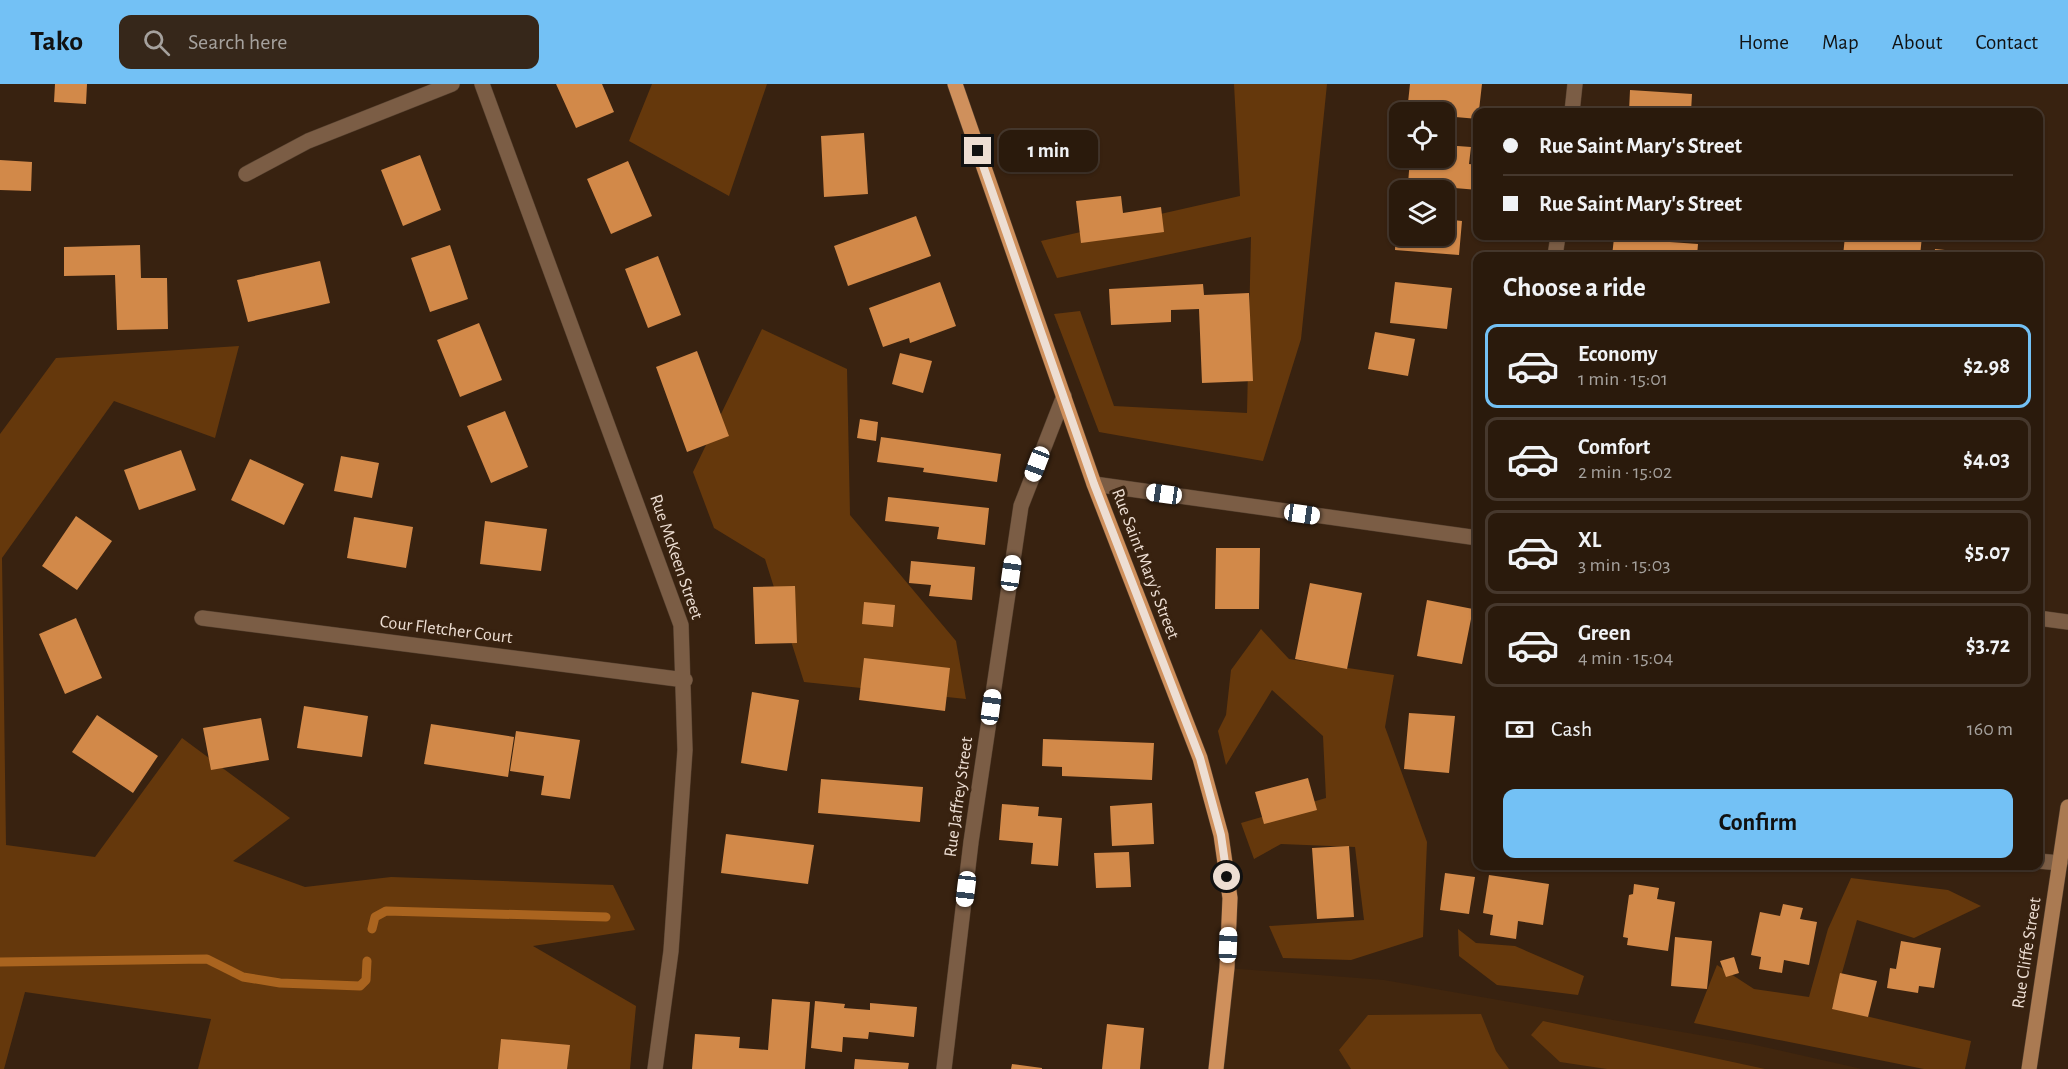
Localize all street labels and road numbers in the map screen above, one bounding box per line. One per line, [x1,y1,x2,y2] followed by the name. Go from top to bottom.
[1108,486,1182,642] street label: Rue Saint Mary's Street
[646,492,706,622] street label: Rue McKeen Street
[379,613,514,647] street label: Cour Fletcher Court
[942,735,976,858] street label: Rue Jaffrey Street
[2009,896,2045,1010] street label: Rue Cliffe Street

